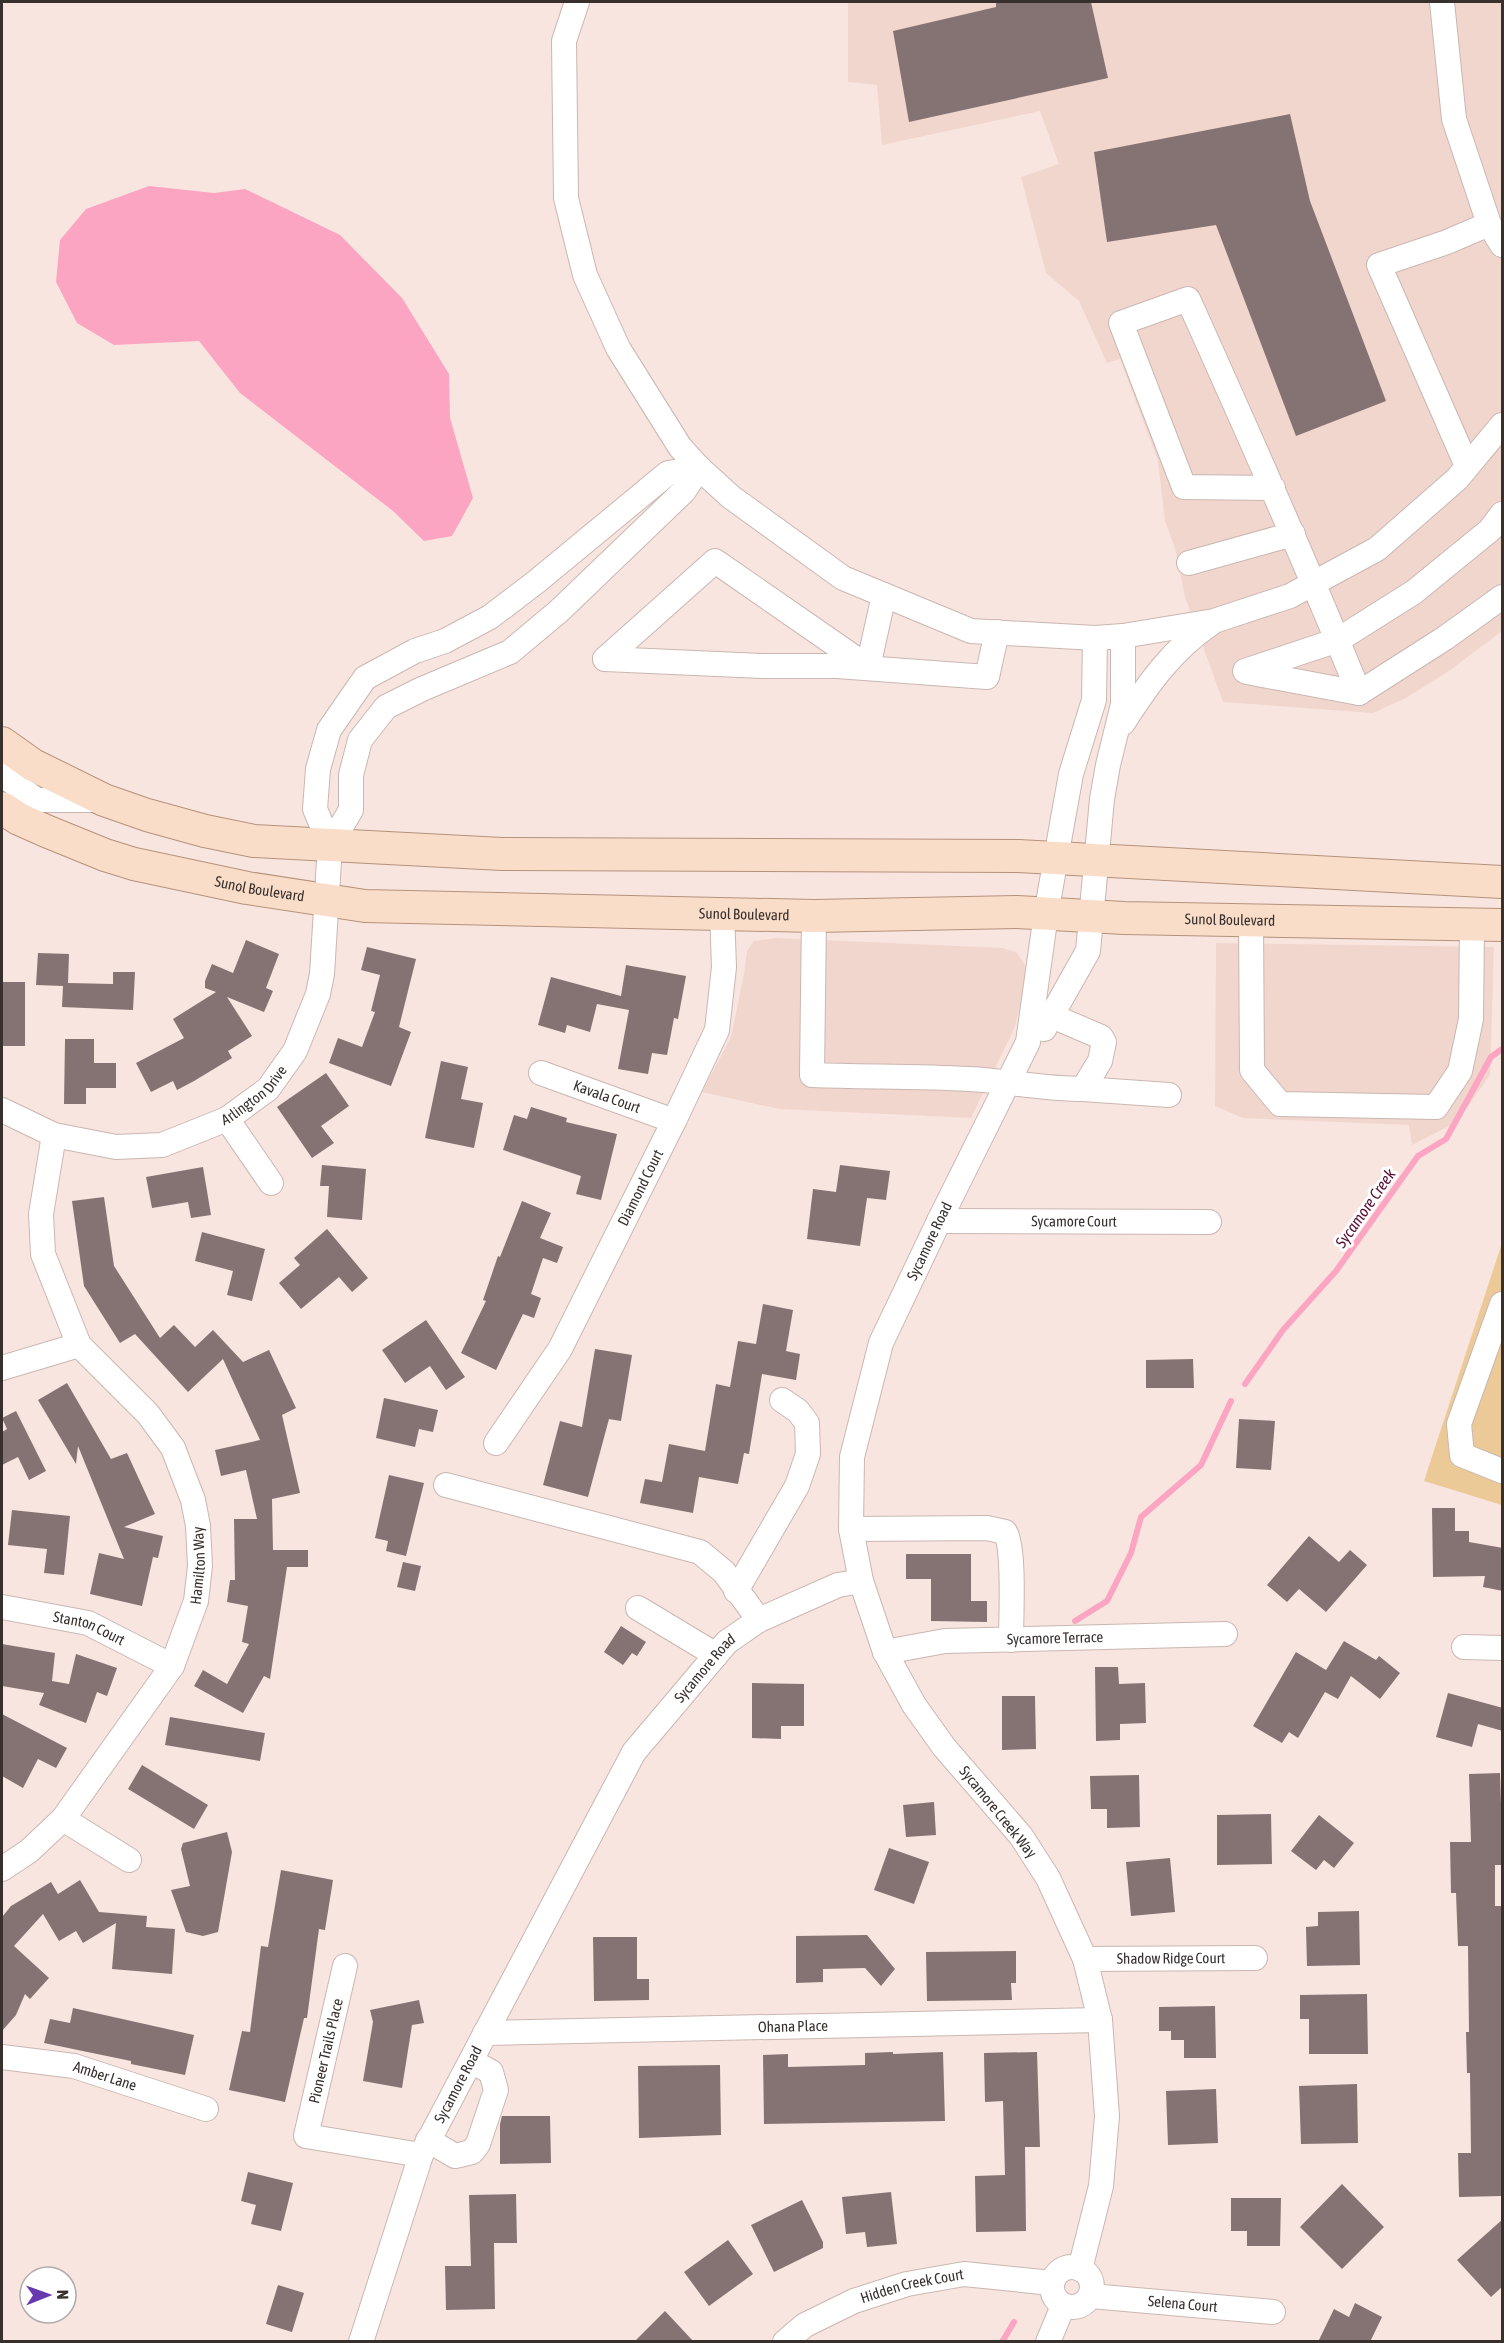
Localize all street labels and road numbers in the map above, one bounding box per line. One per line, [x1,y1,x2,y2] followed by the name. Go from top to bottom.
[213,872,306,905] street label: Sunol Boulevard
[699,904,790,923] street label: Sunol Boulevard
[1185,910,1275,929] street label: Sunol Boulevard
[219,1062,290,1128] street label: Arlington Drive
[571,1076,643,1116] street label: Kavala Court
[614,1147,666,1228] street label: Diamond Court
[903,1199,955,1283] street label: Sycamore Road
[1031,1212,1117,1230] street label: Sycamore Court
[187,1526,208,1605] street label: Hamilton Way
[52,1608,128,1648] street label: Stanton Court
[1007,1628,1104,1647] street label: Sycamore Terrace
[671,1630,738,1706] street label: Sycamore Road
[956,1763,1040,1861] street label: Sycamore Creek Way
[1117,1949,1225,1967] street label: Shadow Ridge Court
[305,1997,346,2105] street label: Pioneer Trails Place
[758,2017,828,2035] street label: Ohana Place
[430,2043,485,2126] street label: Sycamore Road
[71,2057,139,2094] street label: Amber Lane
[858,2265,965,2306] street label: Hidden Creek Court
[1147,2292,1218,2315] street label: Selena Court

